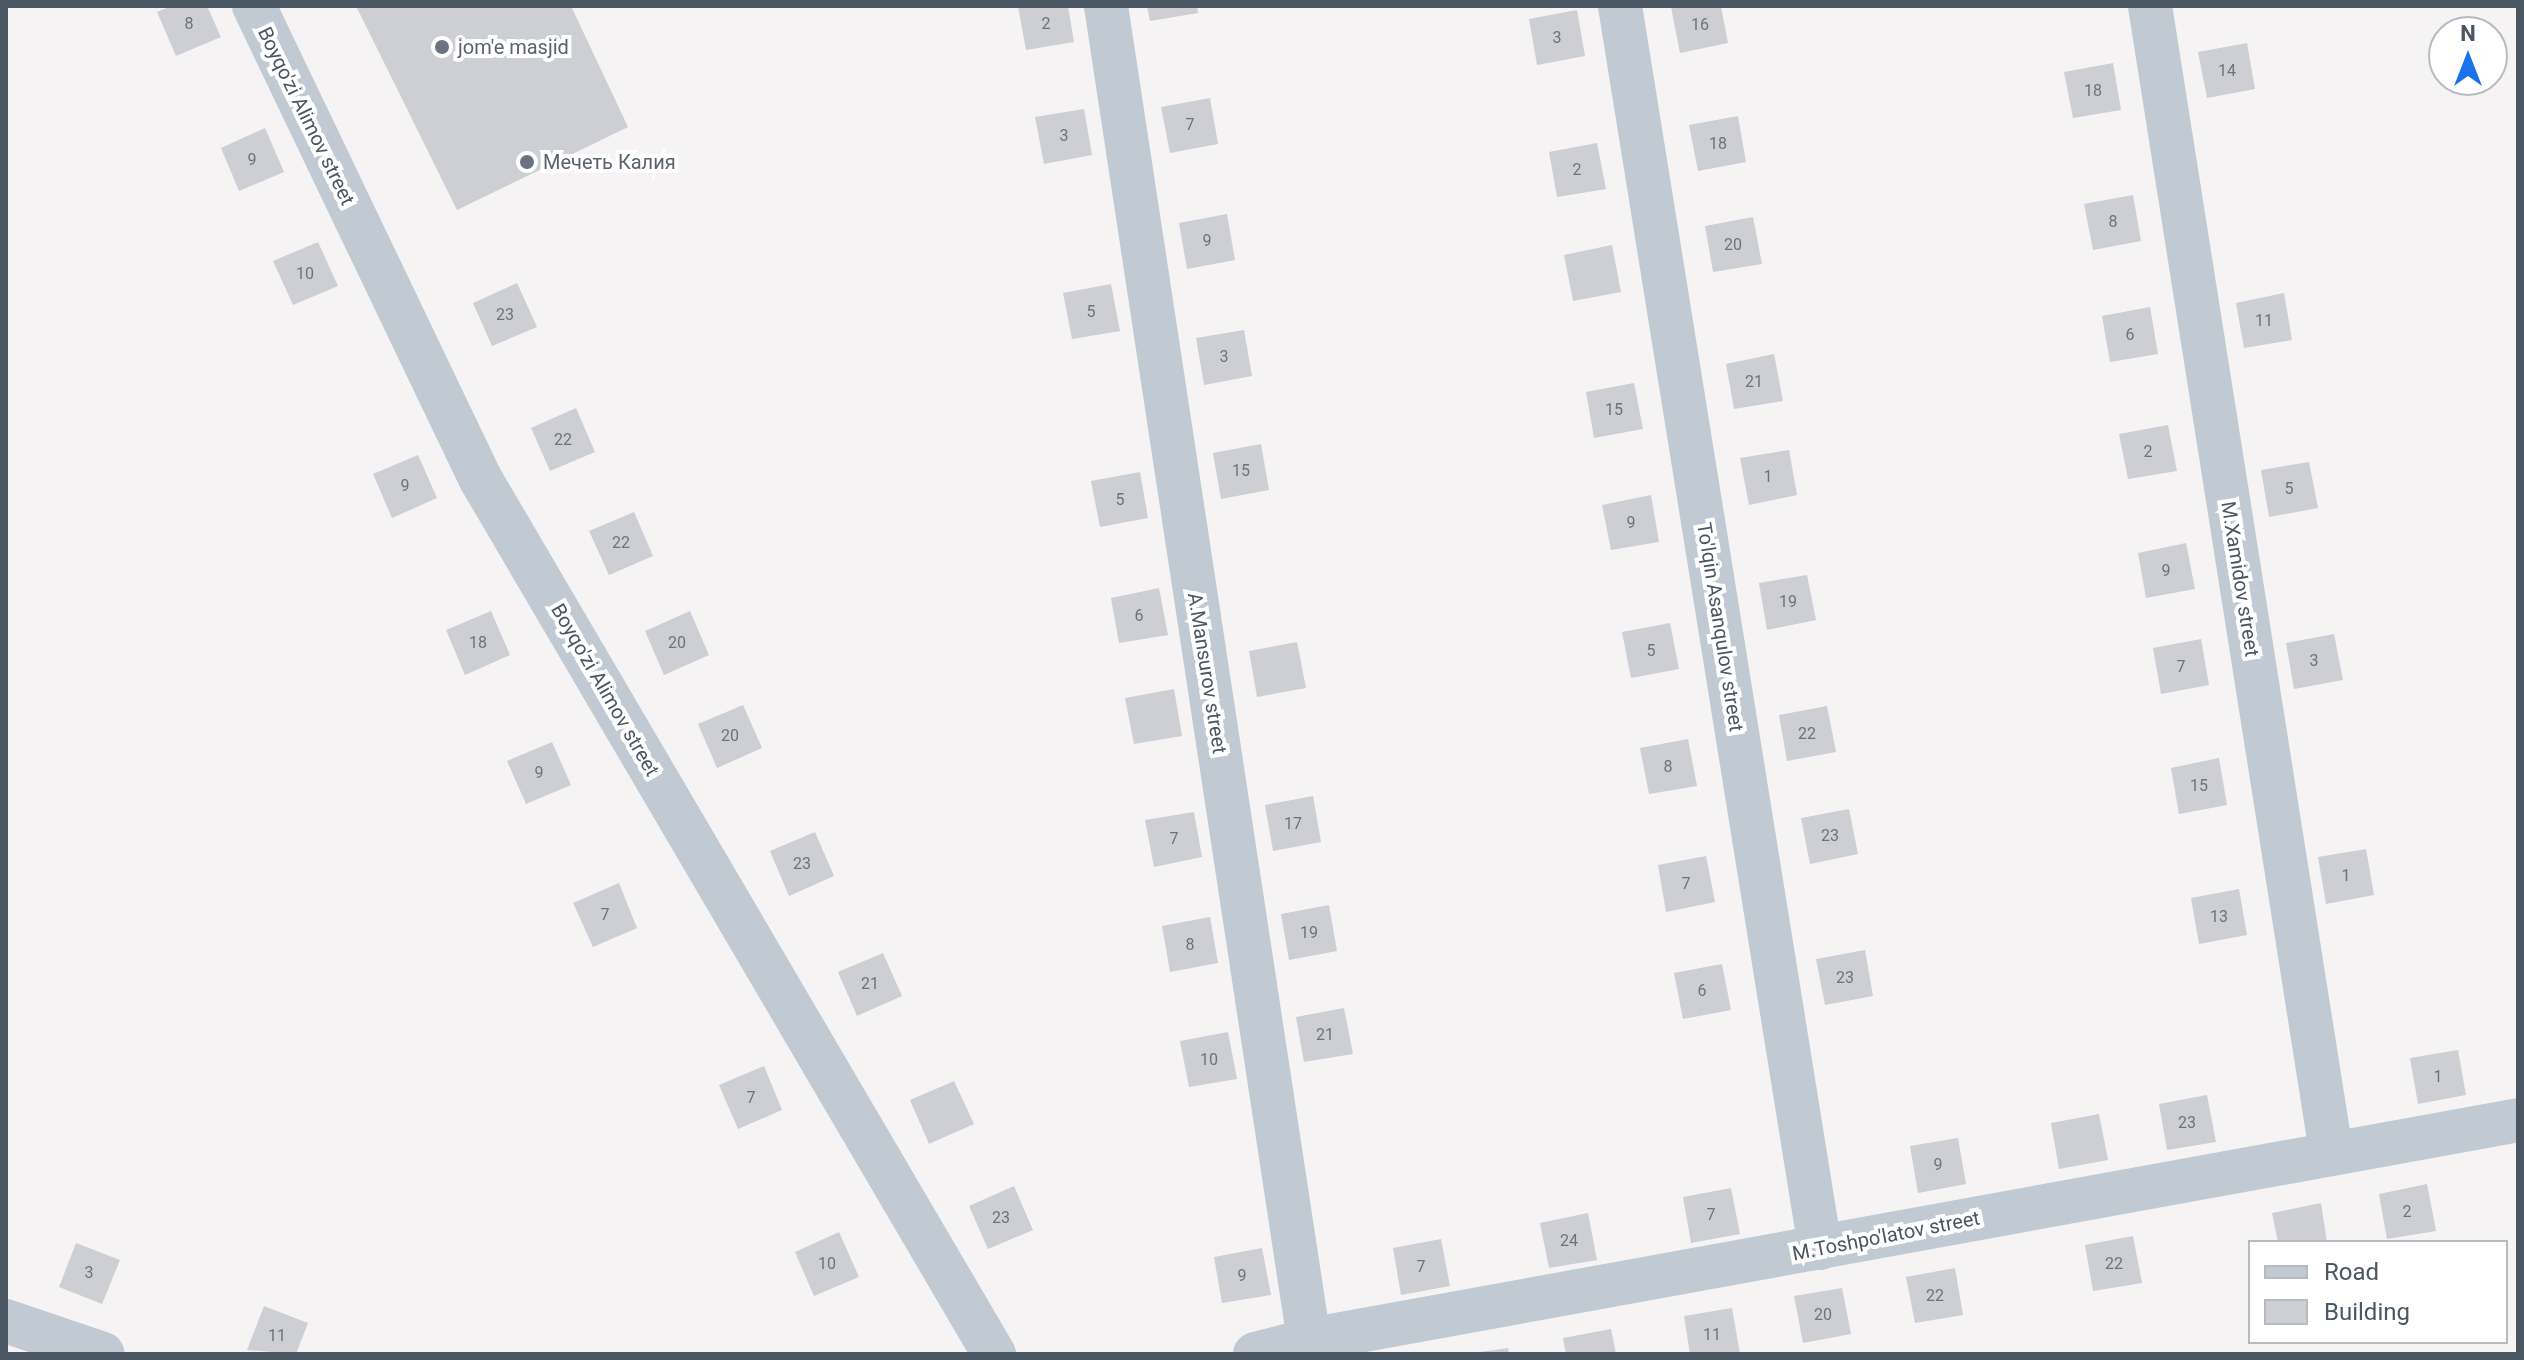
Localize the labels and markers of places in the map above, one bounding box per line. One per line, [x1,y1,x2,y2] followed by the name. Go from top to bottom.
[458,35,569,59] place label: jom'e masjid
[433,38,451,56] marker: jom'e masjid
[543,150,676,174] place label: Мечеть Калия
[518,153,536,171] marker: Мечеть Калия

